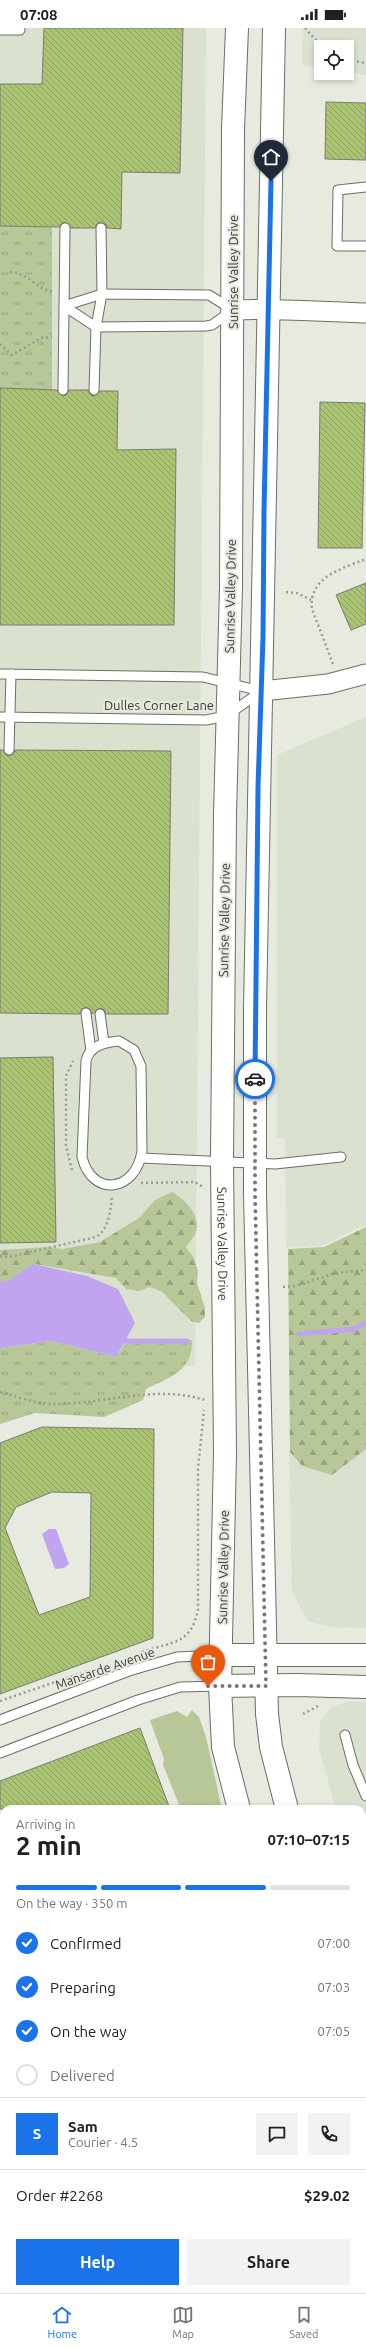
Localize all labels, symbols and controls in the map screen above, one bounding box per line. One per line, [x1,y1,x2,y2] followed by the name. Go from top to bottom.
[20,6,58,23] text: 07:08
[314,40,354,80] map controls
[314,40,354,80] button: locate
[254,140,288,181] pin
[260,146,282,168] icon: home
[226,215,240,329] street label: Sunrise Valley Drive
[222,539,238,653] street label: Sunrise Valley Drive
[104,698,214,712] street label: Dulles Corner Lane
[216,863,232,977] street label: Sunrise Valley Drive
[235,1059,275,1099] courier
[244,1068,266,1090] icon: car
[215,1187,230,1301] street label: Sunrise Valley Drive
[215,1510,231,1624] street label: Sunrise Valley Drive
[53,1644,157,1692] street label: Mansarde Avenue
[191,1645,225,1686] pin
[197,1651,219,1673] icon: bag
[16,1817,75,1831] text: Arriving in
[16,1831,82,1860] text: 2 min
[267,1831,350,1848] text: 07:10–07:15
[16,1896,128,1910] text: On the way · 350 m
[16,1932,38,1954] icon: check
[50,1935,122,1952] text: Confirmed
[317,1936,350,1950] text: 07:00
[16,1976,38,1998] icon: check
[50,1979,116,1996] text: Preparing
[317,1980,350,1994] text: 07:03
[16,2020,38,2042] icon: check
[50,2023,126,2040] text: On the way
[317,2024,350,2038] text: 07:05
[50,2067,115,2084] text: Delivered
[256,2113,298,2155] button: chat
[308,2113,350,2155] button: phone
[68,2118,98,2135] text: Sam
[33,2125,41,2142] text: S
[68,2135,138,2149] text: Courier · 4.5
[16,2187,103,2204] text: Order #2268
[304,2187,350,2204] text: $29.02
[16,2239,179,2285] button: Help
[187,2239,350,2285] button: Share
[48,2304,77,2340] tab: Home
[172,2304,194,2340] tab: Map
[289,2304,318,2340] tab: Saved

